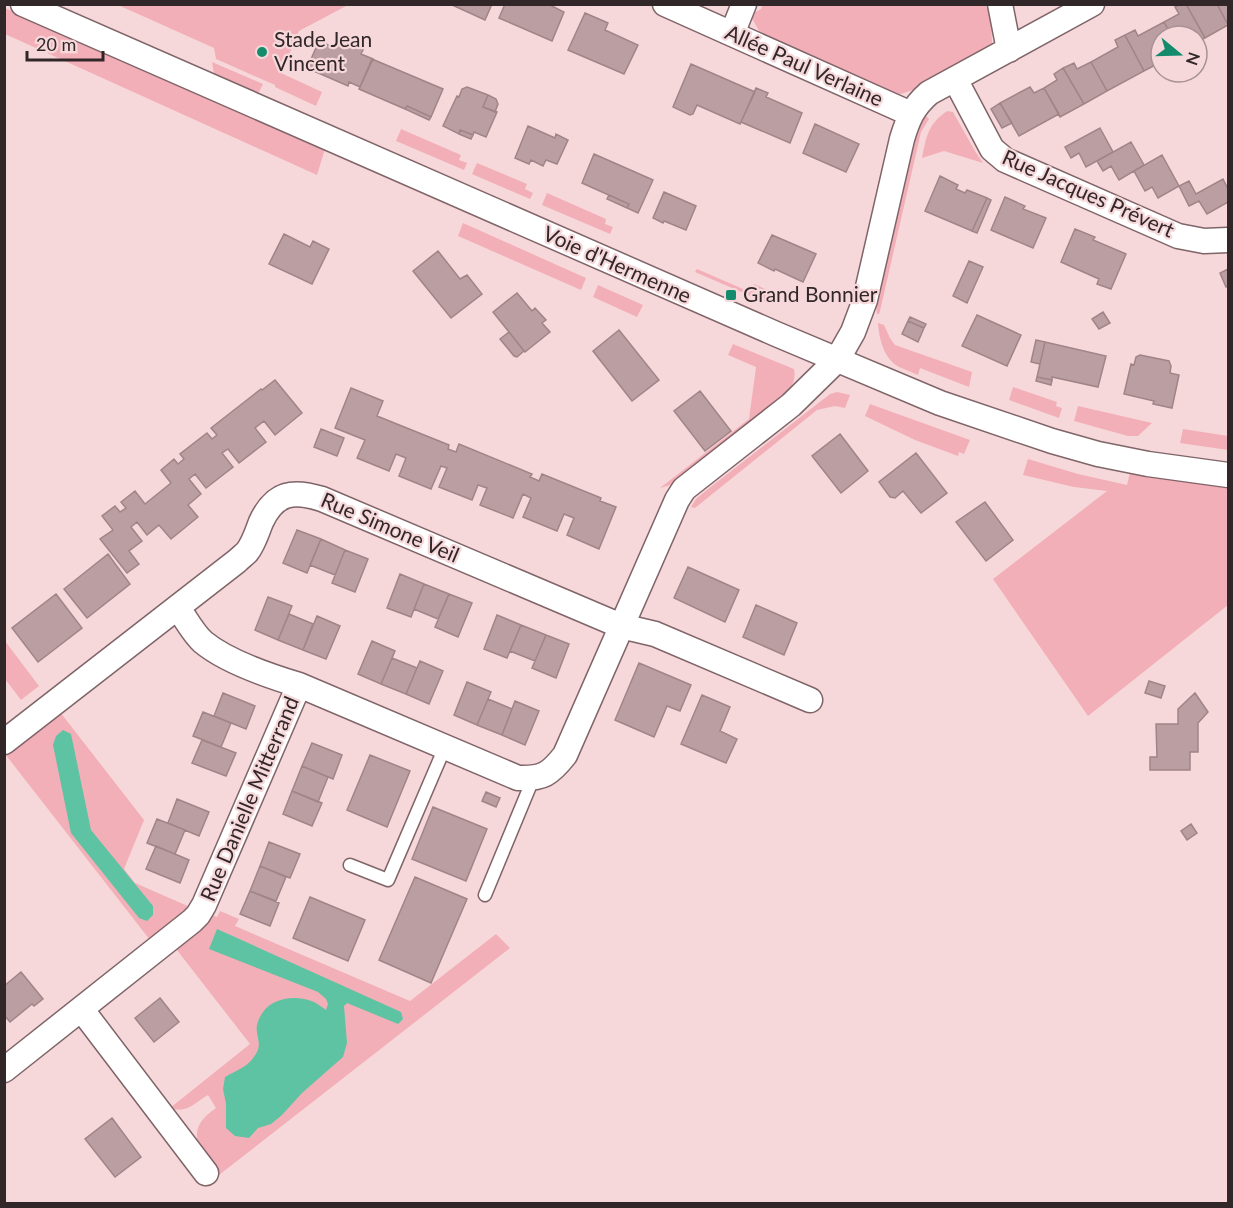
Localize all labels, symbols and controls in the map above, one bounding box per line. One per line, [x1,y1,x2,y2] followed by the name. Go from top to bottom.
[722,19,887,111] street label: Allée Paul Verlaine
[27,24,104,62] scale bar
[1149,24,1209,84] north arrow
[274,26,372,75] place label: Stade Jean Vincent
[36,33,76,55] text: 20 m
[255,45,269,59] marker: Stade Jean Vincent
[1183,50,1205,68] text: N
[999,144,1179,242] street label: Rue Jacques Prévert
[540,220,696,307] street label: Voie d'Hermenne
[743,281,878,306] place label: Grand Bonnier
[724,288,738,302] marker: Grand Bonnier
[318,486,463,567] street label: Rue Simone Veil
[194,692,303,905] street label: Rue Danielle Mitterrand

